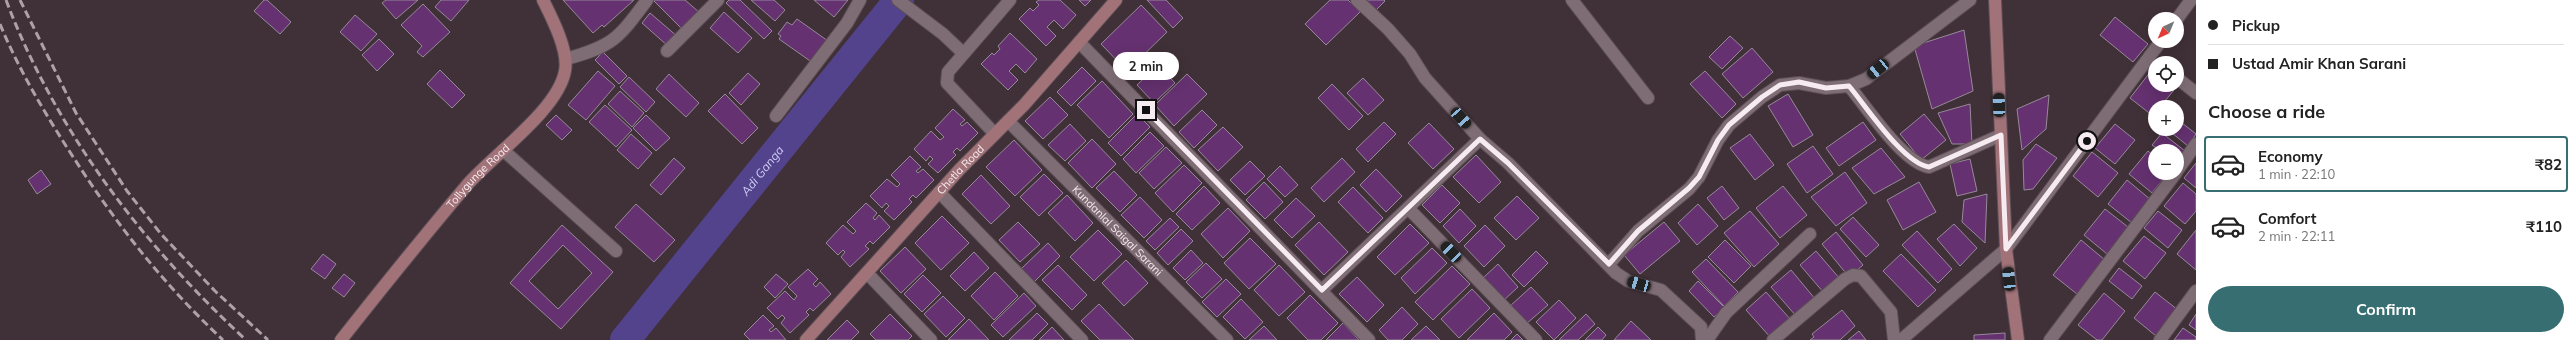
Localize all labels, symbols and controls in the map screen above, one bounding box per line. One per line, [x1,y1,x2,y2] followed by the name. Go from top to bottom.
[2148,12,2184,48] north arrow
[2148,12,2184,180] map controls
[2232,16,2280,35] text: Pickup
[1113,52,1179,80] callout: 2 min
[2232,54,2406,73] text: Ustad Amir Khan Sarani
[2148,56,2184,92] button: locate
[1865,57,1891,81] car
[1129,58,1163,74] text: 2 min
[1993,93,2005,117] car
[2148,100,2184,136] button: +
[2208,100,2325,123] text: Choose a ride
[1137,101,1155,119] route end
[1449,105,1473,131] car
[2078,132,2096,150] route start
[443,141,512,211] street label: Tollygunge Road
[737,142,786,199] water label: Adi Ganga
[934,142,987,197] street label: Chetla Road
[2148,144,2184,180] button: −
[2210,146,2246,182] icon: car
[2258,147,2323,166] text: Economy
[2535,155,2562,174] text: ₹82
[2258,166,2335,182] text: 1 min · 22:10
[1070,183,1166,279] street label: Kundanlal Saigal Sarani
[2210,208,2246,244] icon: car
[2258,209,2316,228] text: Comfort
[2526,217,2562,236] text: ₹110
[2258,228,2335,244] text: 2 min · 22:11
[1438,239,1464,265] car
[2002,266,2016,292] car
[1626,275,1652,293] car
[2208,286,2564,332] button: Confirm

